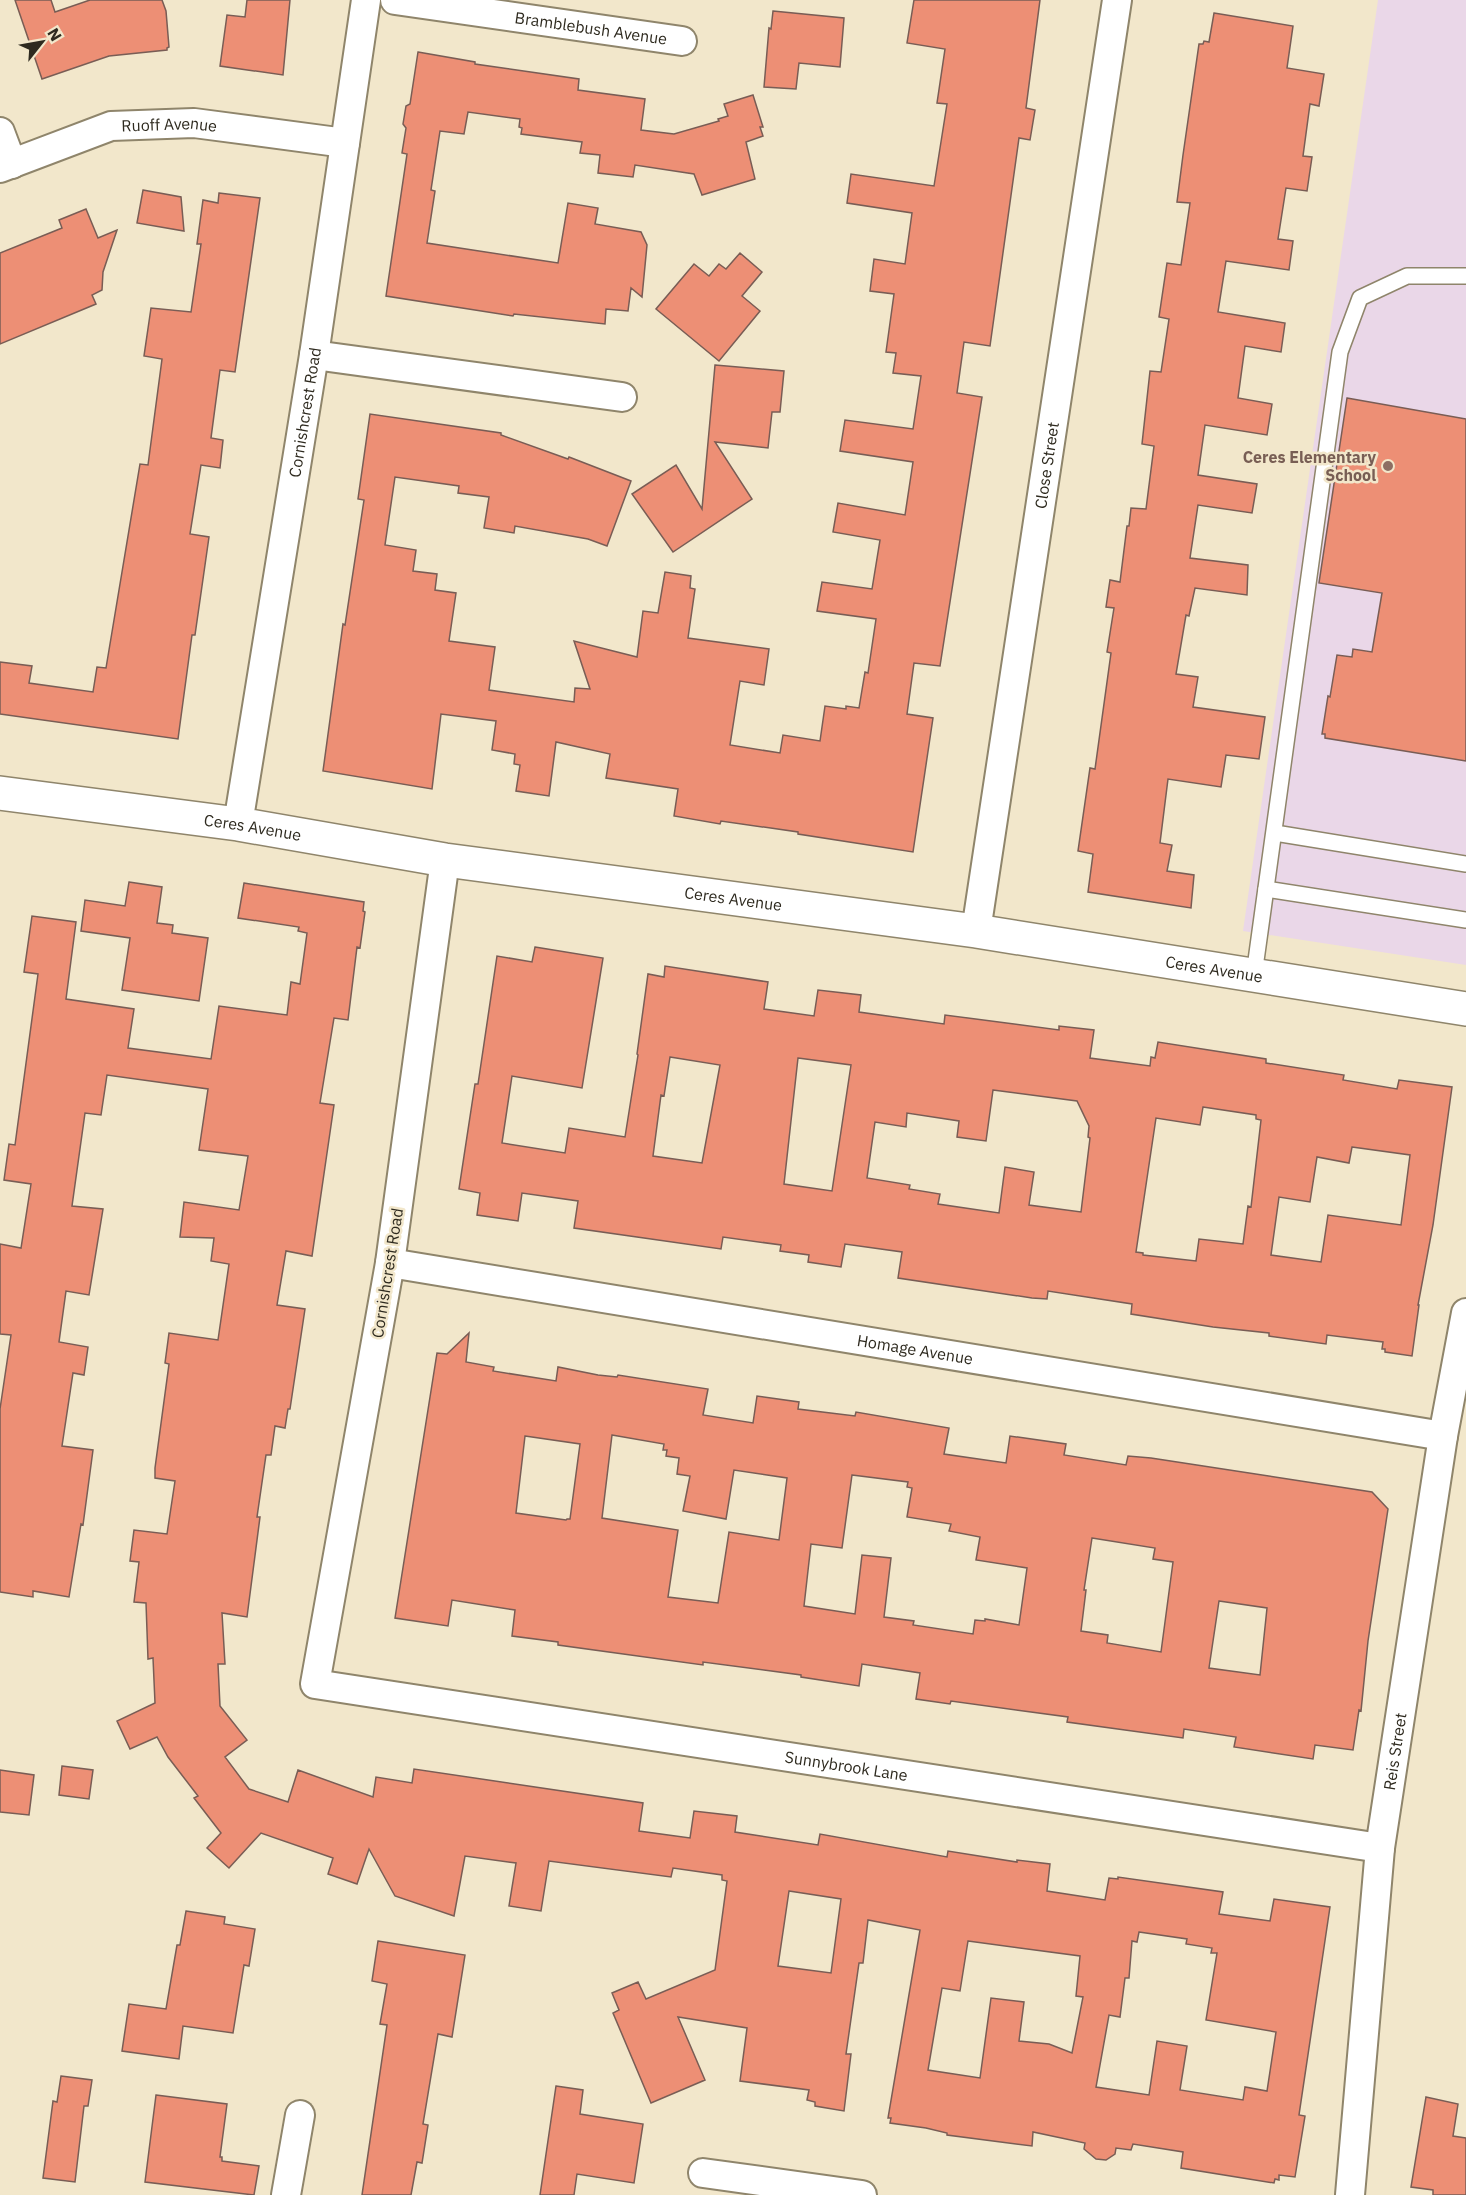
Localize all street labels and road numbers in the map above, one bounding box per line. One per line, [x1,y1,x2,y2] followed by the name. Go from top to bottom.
[514,7,669,49] street label: Bramblebush Avenue
[121,113,219,136] street label: Ruoff Avenue
[284,346,325,479] street label: Cornishcrest Road
[1030,421,1063,510] street label: Close Street
[203,810,303,845] street label: Ceres Avenue
[683,882,784,915] street label: Ceres Avenue
[1164,951,1265,987] street label: Ceres Avenue
[367,1207,407,1339] street label: Cornishcrest Road
[856,1330,975,1369] street label: Homage Avenue
[1379,1711,1411,1792] street label: Reis Street
[784,1746,909,1785] street label: Sunnybrook Lane

